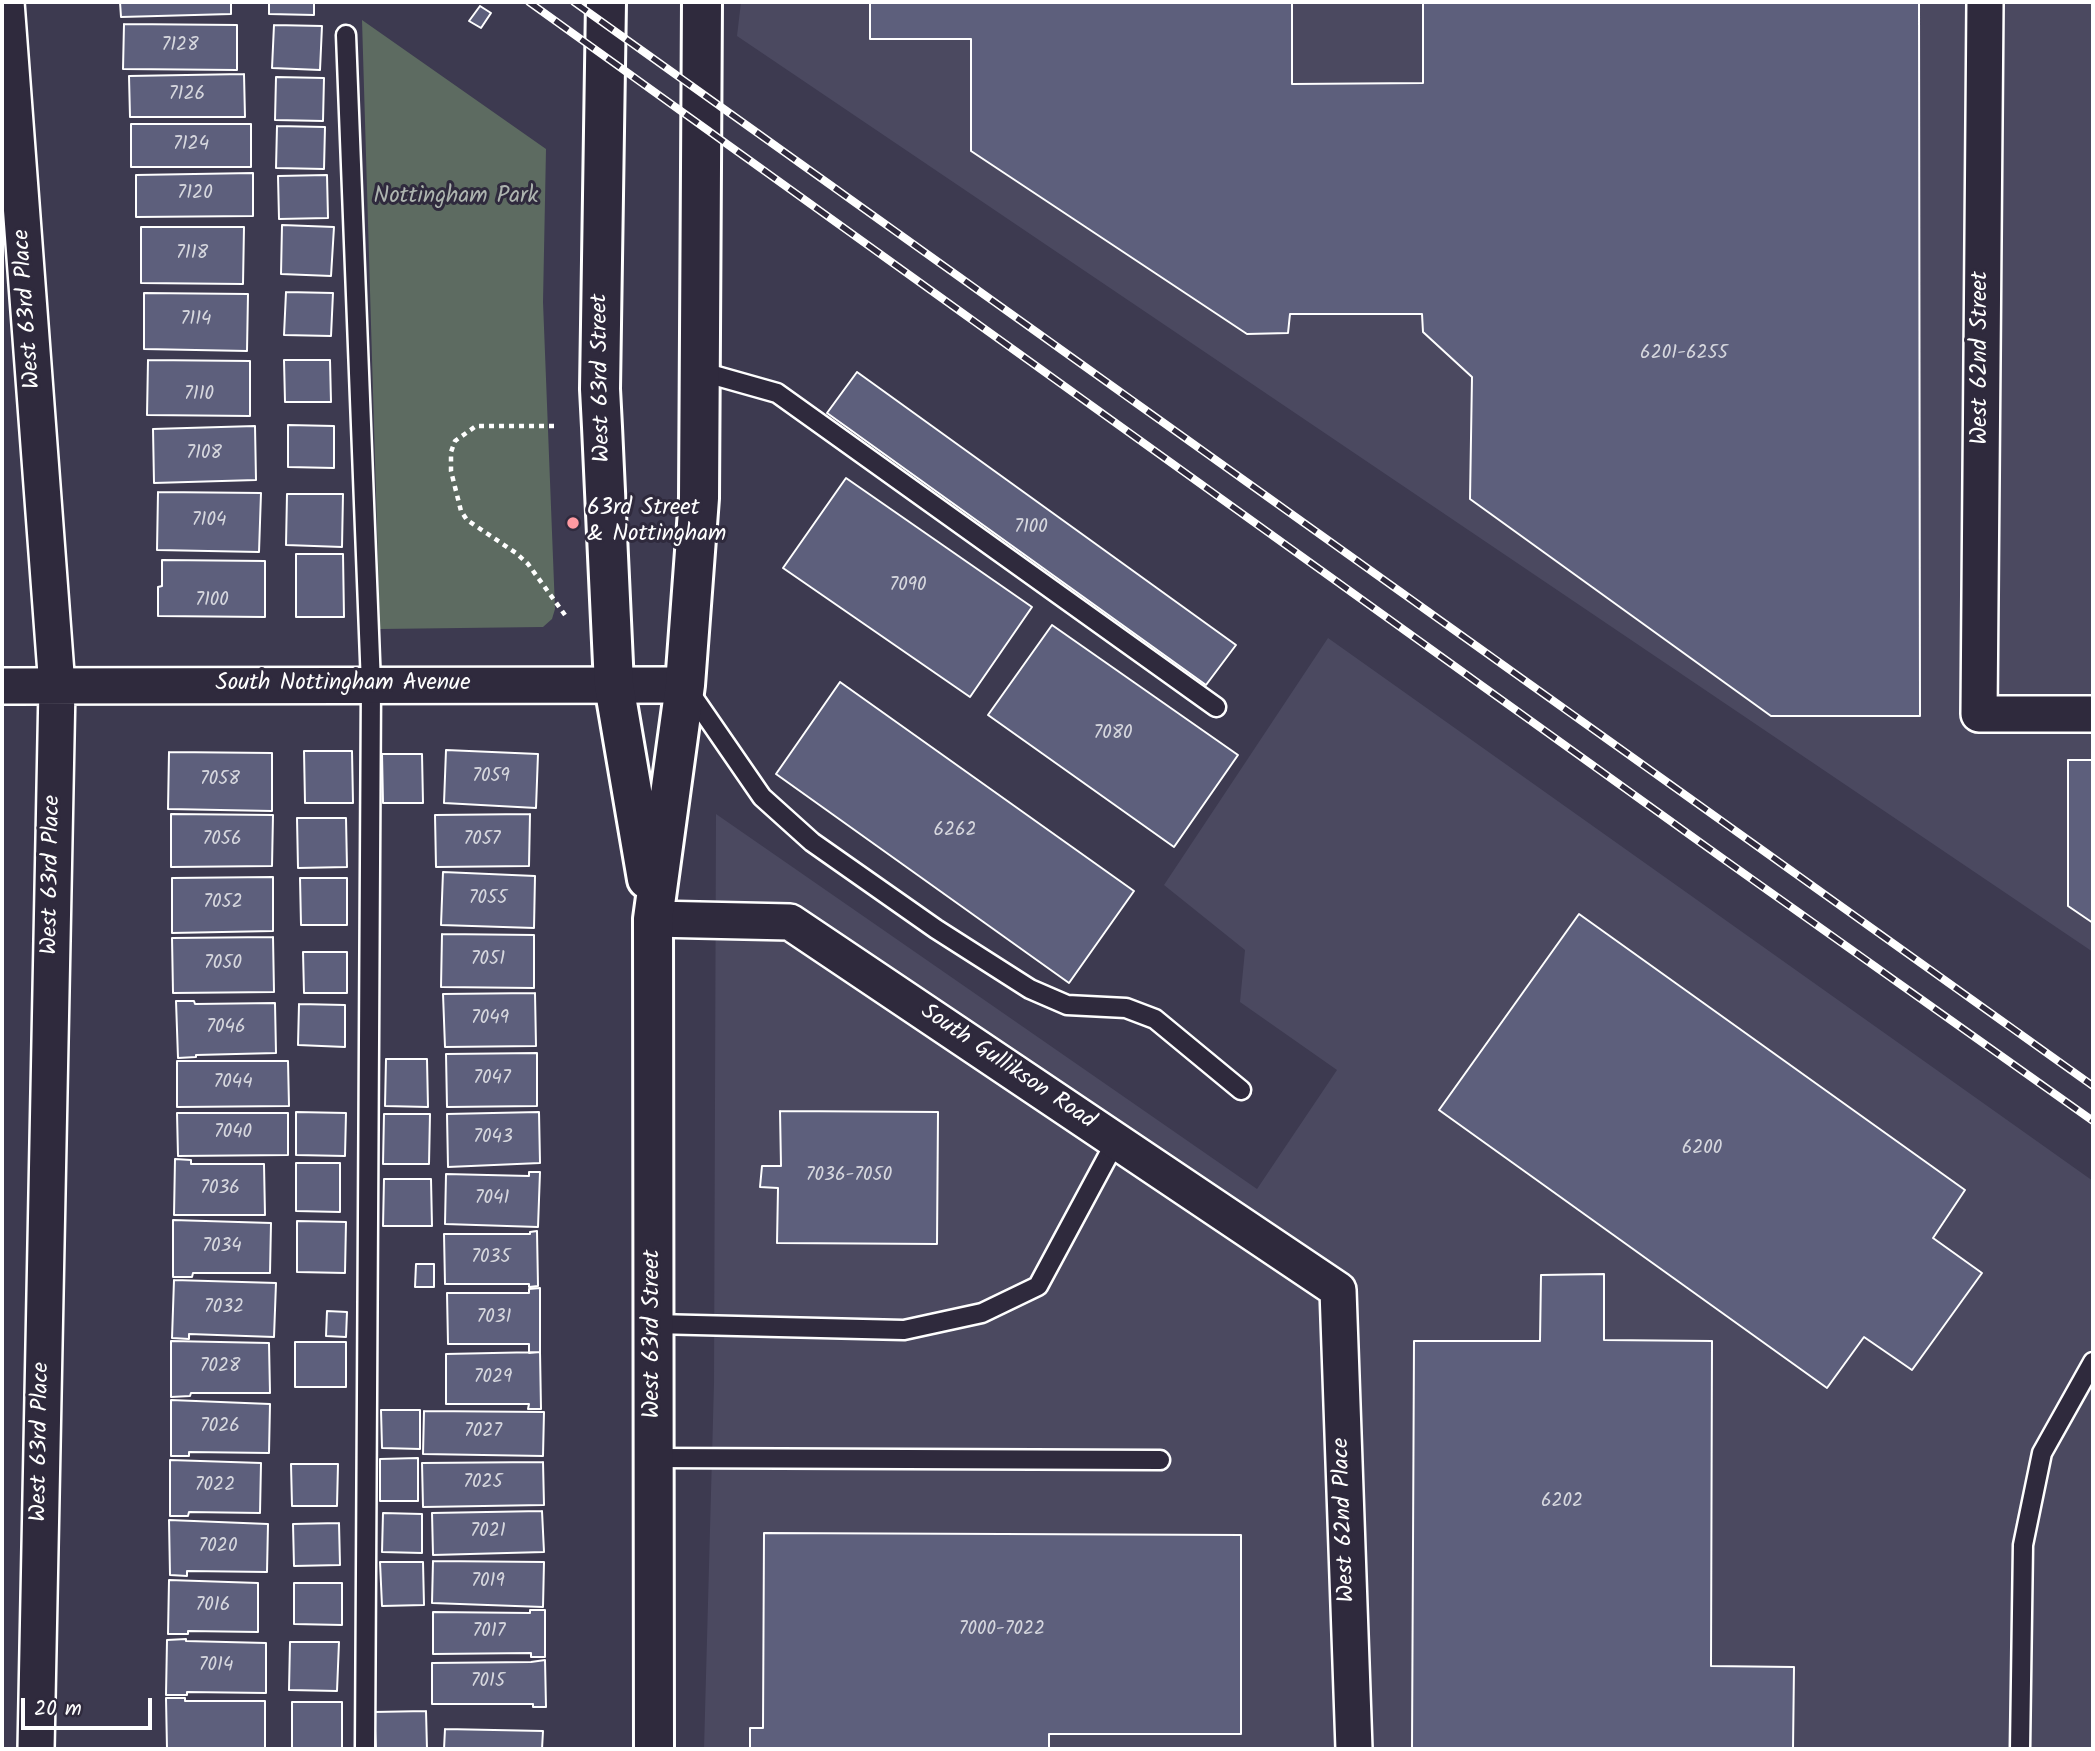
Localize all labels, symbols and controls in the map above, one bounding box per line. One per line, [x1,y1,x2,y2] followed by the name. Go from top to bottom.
[161,36,199,58] house number: 7128
[169,85,205,107] house number: 7126
[173,135,209,157] house number: 7124
[177,184,213,206] house number: 7120
[374,184,538,212] park label: Nottingham Park
[10,228,48,390] street label: West 63rd Place
[176,244,208,266] house number: 7118
[1968,271,1996,445] street label: West 62nd Street
[588,293,618,463] street label: West 63rd Street
[180,310,212,332] house number: 7114
[1640,344,1728,366] house number: 6201-6255
[184,385,214,407] house number: 7110
[186,444,222,466] house number: 7108
[587,496,726,550] place label: 63rd Street & Nottingham
[192,511,226,533] house number: 7104
[565,515,581,531] marker: 63rd Street & Nottingham
[1014,518,1048,540] house number: 7100
[889,576,927,598] house number: 7090
[195,591,229,613] house number: 7100
[216,671,470,699] street label: South Nottingham Avenue
[1093,724,1133,746] house number: 7080
[472,767,510,789] house number: 7059
[200,770,240,792] house number: 7058
[38,795,68,955] street label: West 63rd Place
[933,821,977,843] house number: 6262
[202,830,242,852] house number: 7056
[463,830,501,852] house number: 7057
[469,889,507,911] house number: 7055
[203,893,243,915] house number: 7052
[471,950,505,972] house number: 7051
[204,954,242,976] house number: 7050
[914,999,1100,1137] street label: South Gullikson Road
[471,1009,509,1031] house number: 7049
[206,1018,246,1040] house number: 7046
[473,1069,511,1091] house number: 7047
[213,1073,253,1095] house number: 7044
[214,1123,252,1145] house number: 7040
[473,1128,513,1150] house number: 7043
[1682,1139,1722,1161] house number: 6200
[806,1166,892,1188] house number: 7036-7050
[200,1179,240,1201] house number: 7036
[475,1189,509,1211] house number: 7041
[202,1237,242,1259] house number: 7034
[471,1248,511,1270] house number: 7035
[640,1250,668,1418] street label: West 63rd Street
[204,1298,244,1320] house number: 7032
[476,1308,512,1330] house number: 7031
[200,1357,240,1379] house number: 7028
[27,1362,57,1522] street label: West 63rd Place
[474,1368,512,1390] house number: 7029
[200,1417,240,1439] house number: 7026
[464,1422,502,1444] house number: 7027
[1329,1437,1363,1603] street label: West 62nd Place
[463,1473,503,1495] house number: 7025
[195,1476,235,1498] house number: 7022
[1541,1492,1583,1514] house number: 6202
[470,1522,506,1544] house number: 7021
[199,1537,237,1559] house number: 7020
[471,1572,505,1594] house number: 7019
[196,1596,230,1618] house number: 7016
[959,1620,1045,1642] house number: 7000-7022
[473,1622,505,1644] house number: 7017
[199,1656,233,1678] house number: 7014
[471,1672,505,1694] house number: 7015
[24,1684,156,1728] scale bar
[34,1693,82,1726] text: 20 m

